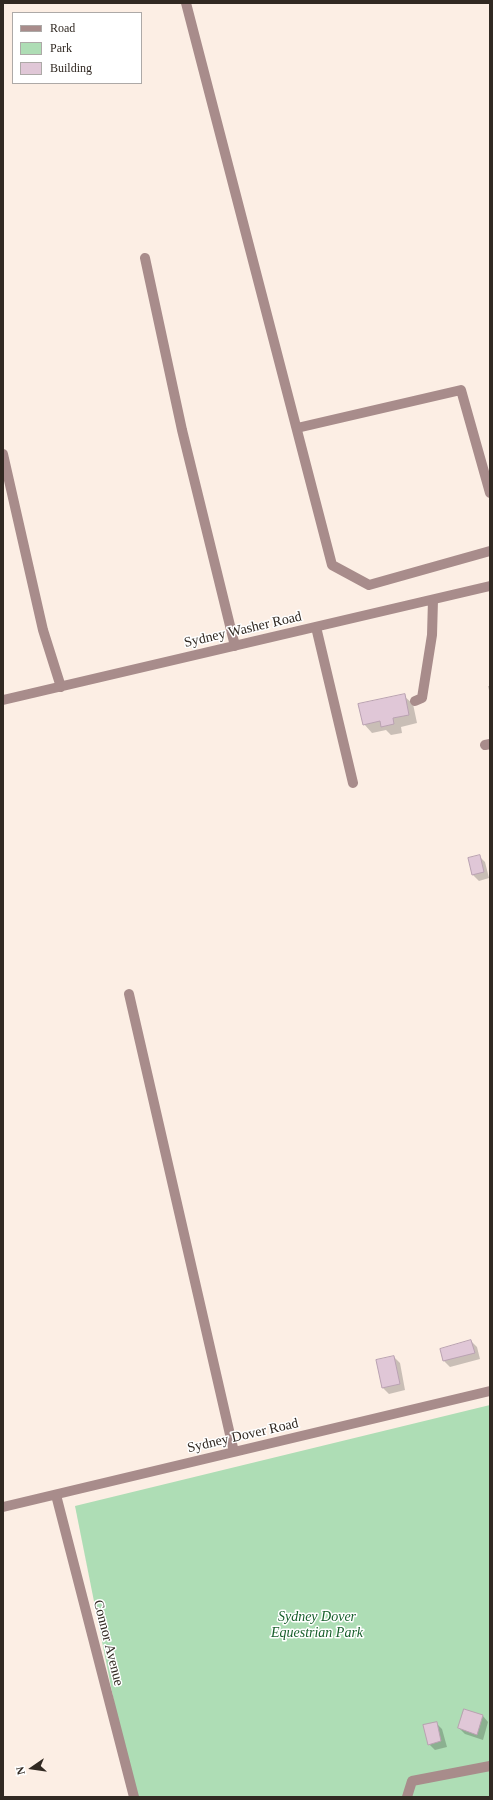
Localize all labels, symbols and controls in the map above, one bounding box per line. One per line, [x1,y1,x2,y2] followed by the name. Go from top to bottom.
[12,12,142,84] legend
[50,21,75,35] text: Road
[50,41,72,55] text: Park
[50,61,92,75] text: Building
[183,608,303,652] street label: Sydney Washer Road
[186,1415,300,1457] street label: Sydney Dover Road
[89,1598,127,1688] street label: Connor Avenue
[271,1609,363,1642] park label: Sydney Dover Equestrian Park
[12,1748,52,1788] north arrow
[14,1765,27,1776] text: N

